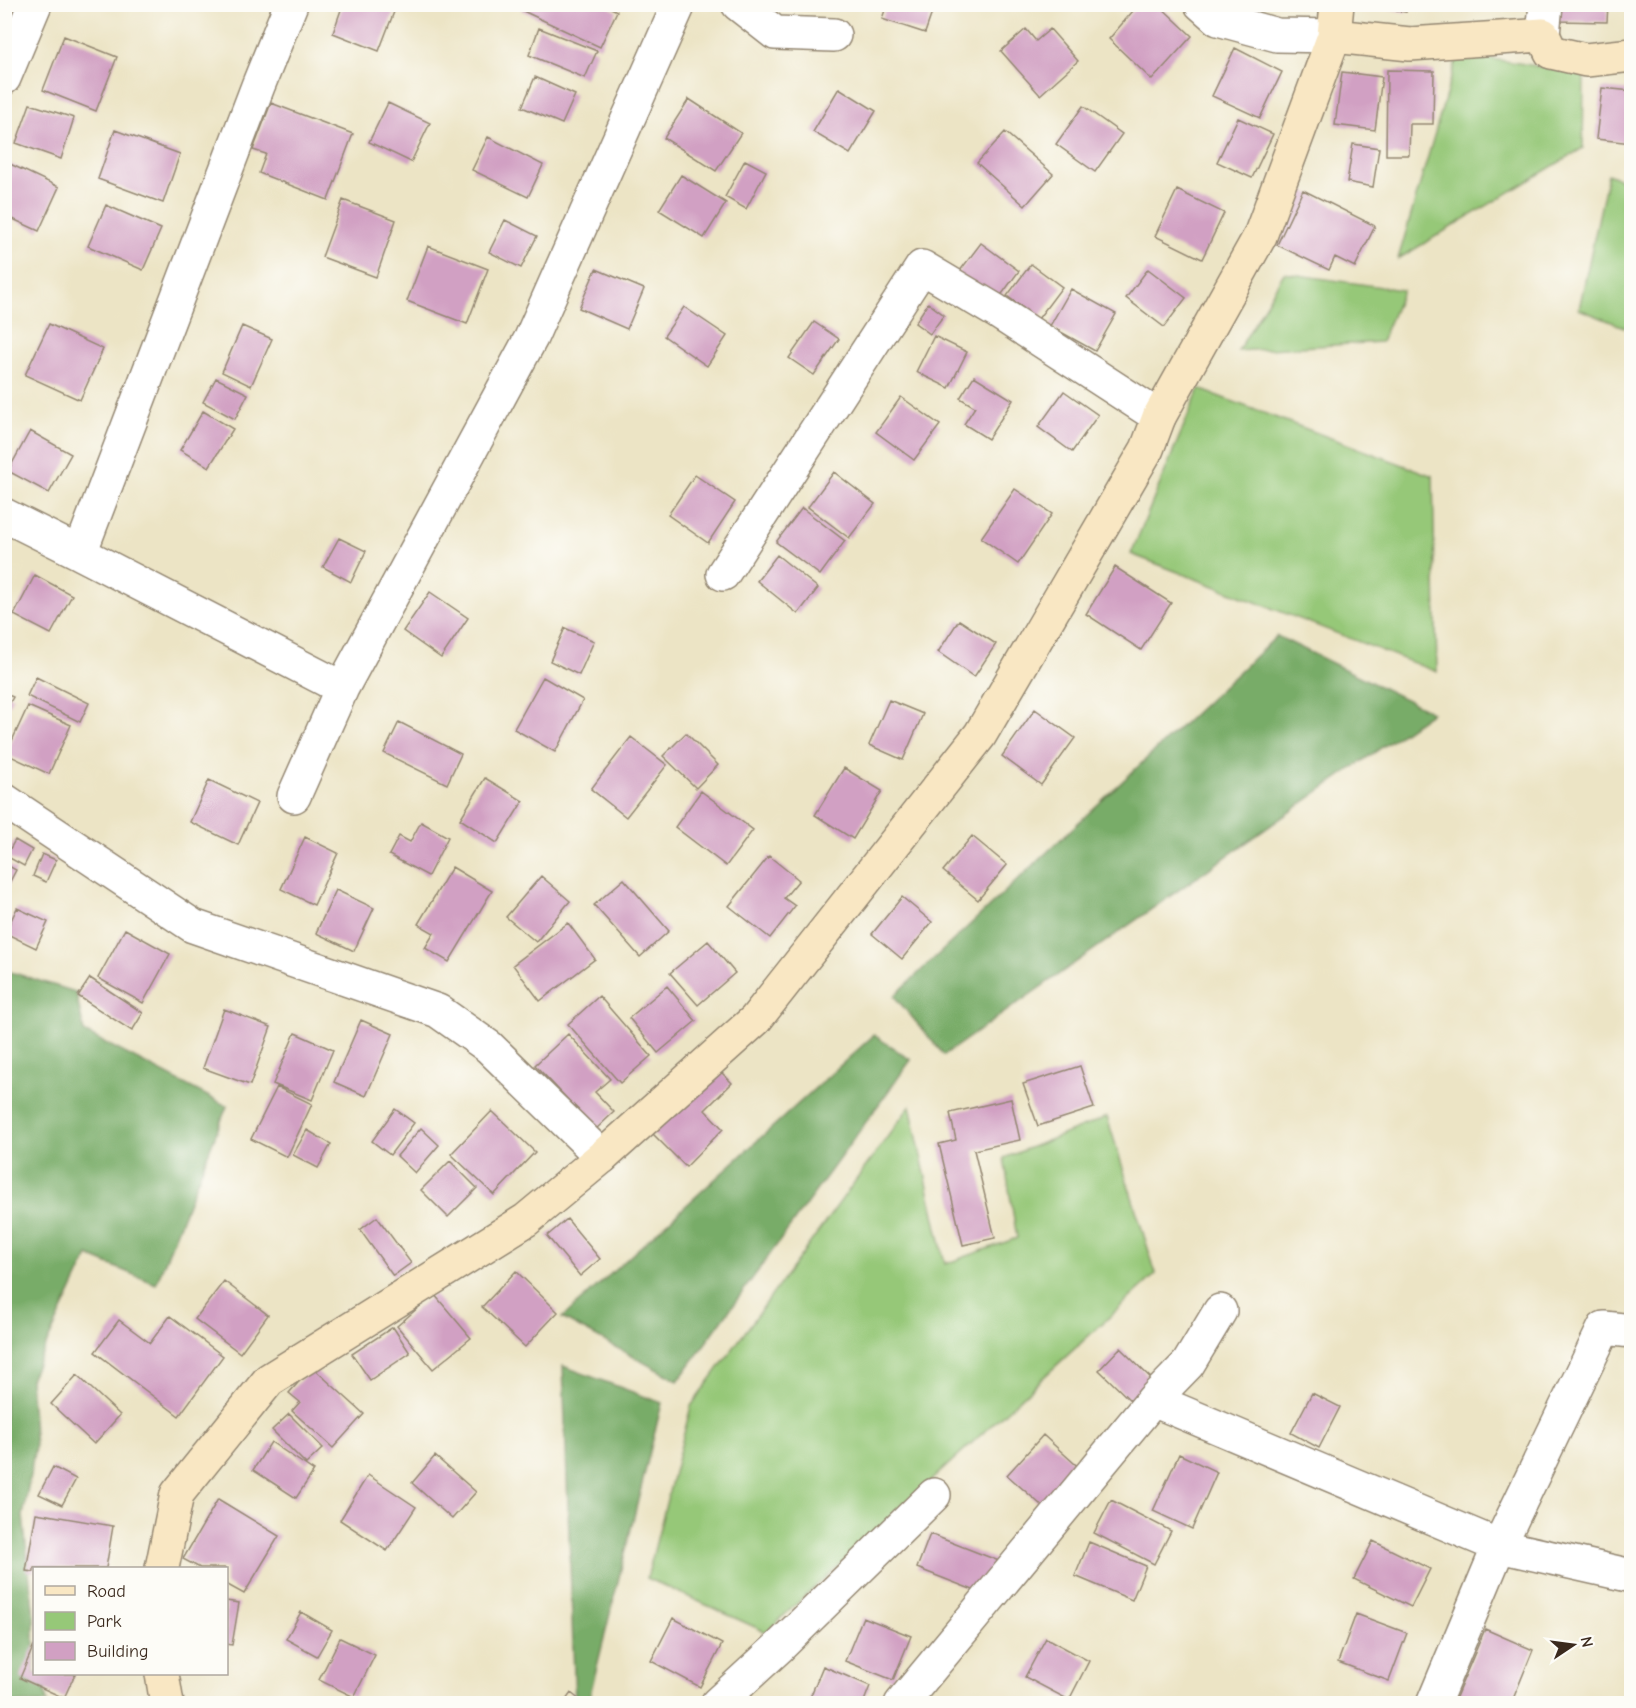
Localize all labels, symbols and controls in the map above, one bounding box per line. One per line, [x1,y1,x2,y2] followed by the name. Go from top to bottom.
[33,1567,228,1675] legend
[87,1581,126,1602] text: Road
[87,1611,122,1632] text: Park
[1543,1615,1603,1675] north arrow
[1577,1635,1597,1649] text: N
[87,1641,149,1662] text: Building

